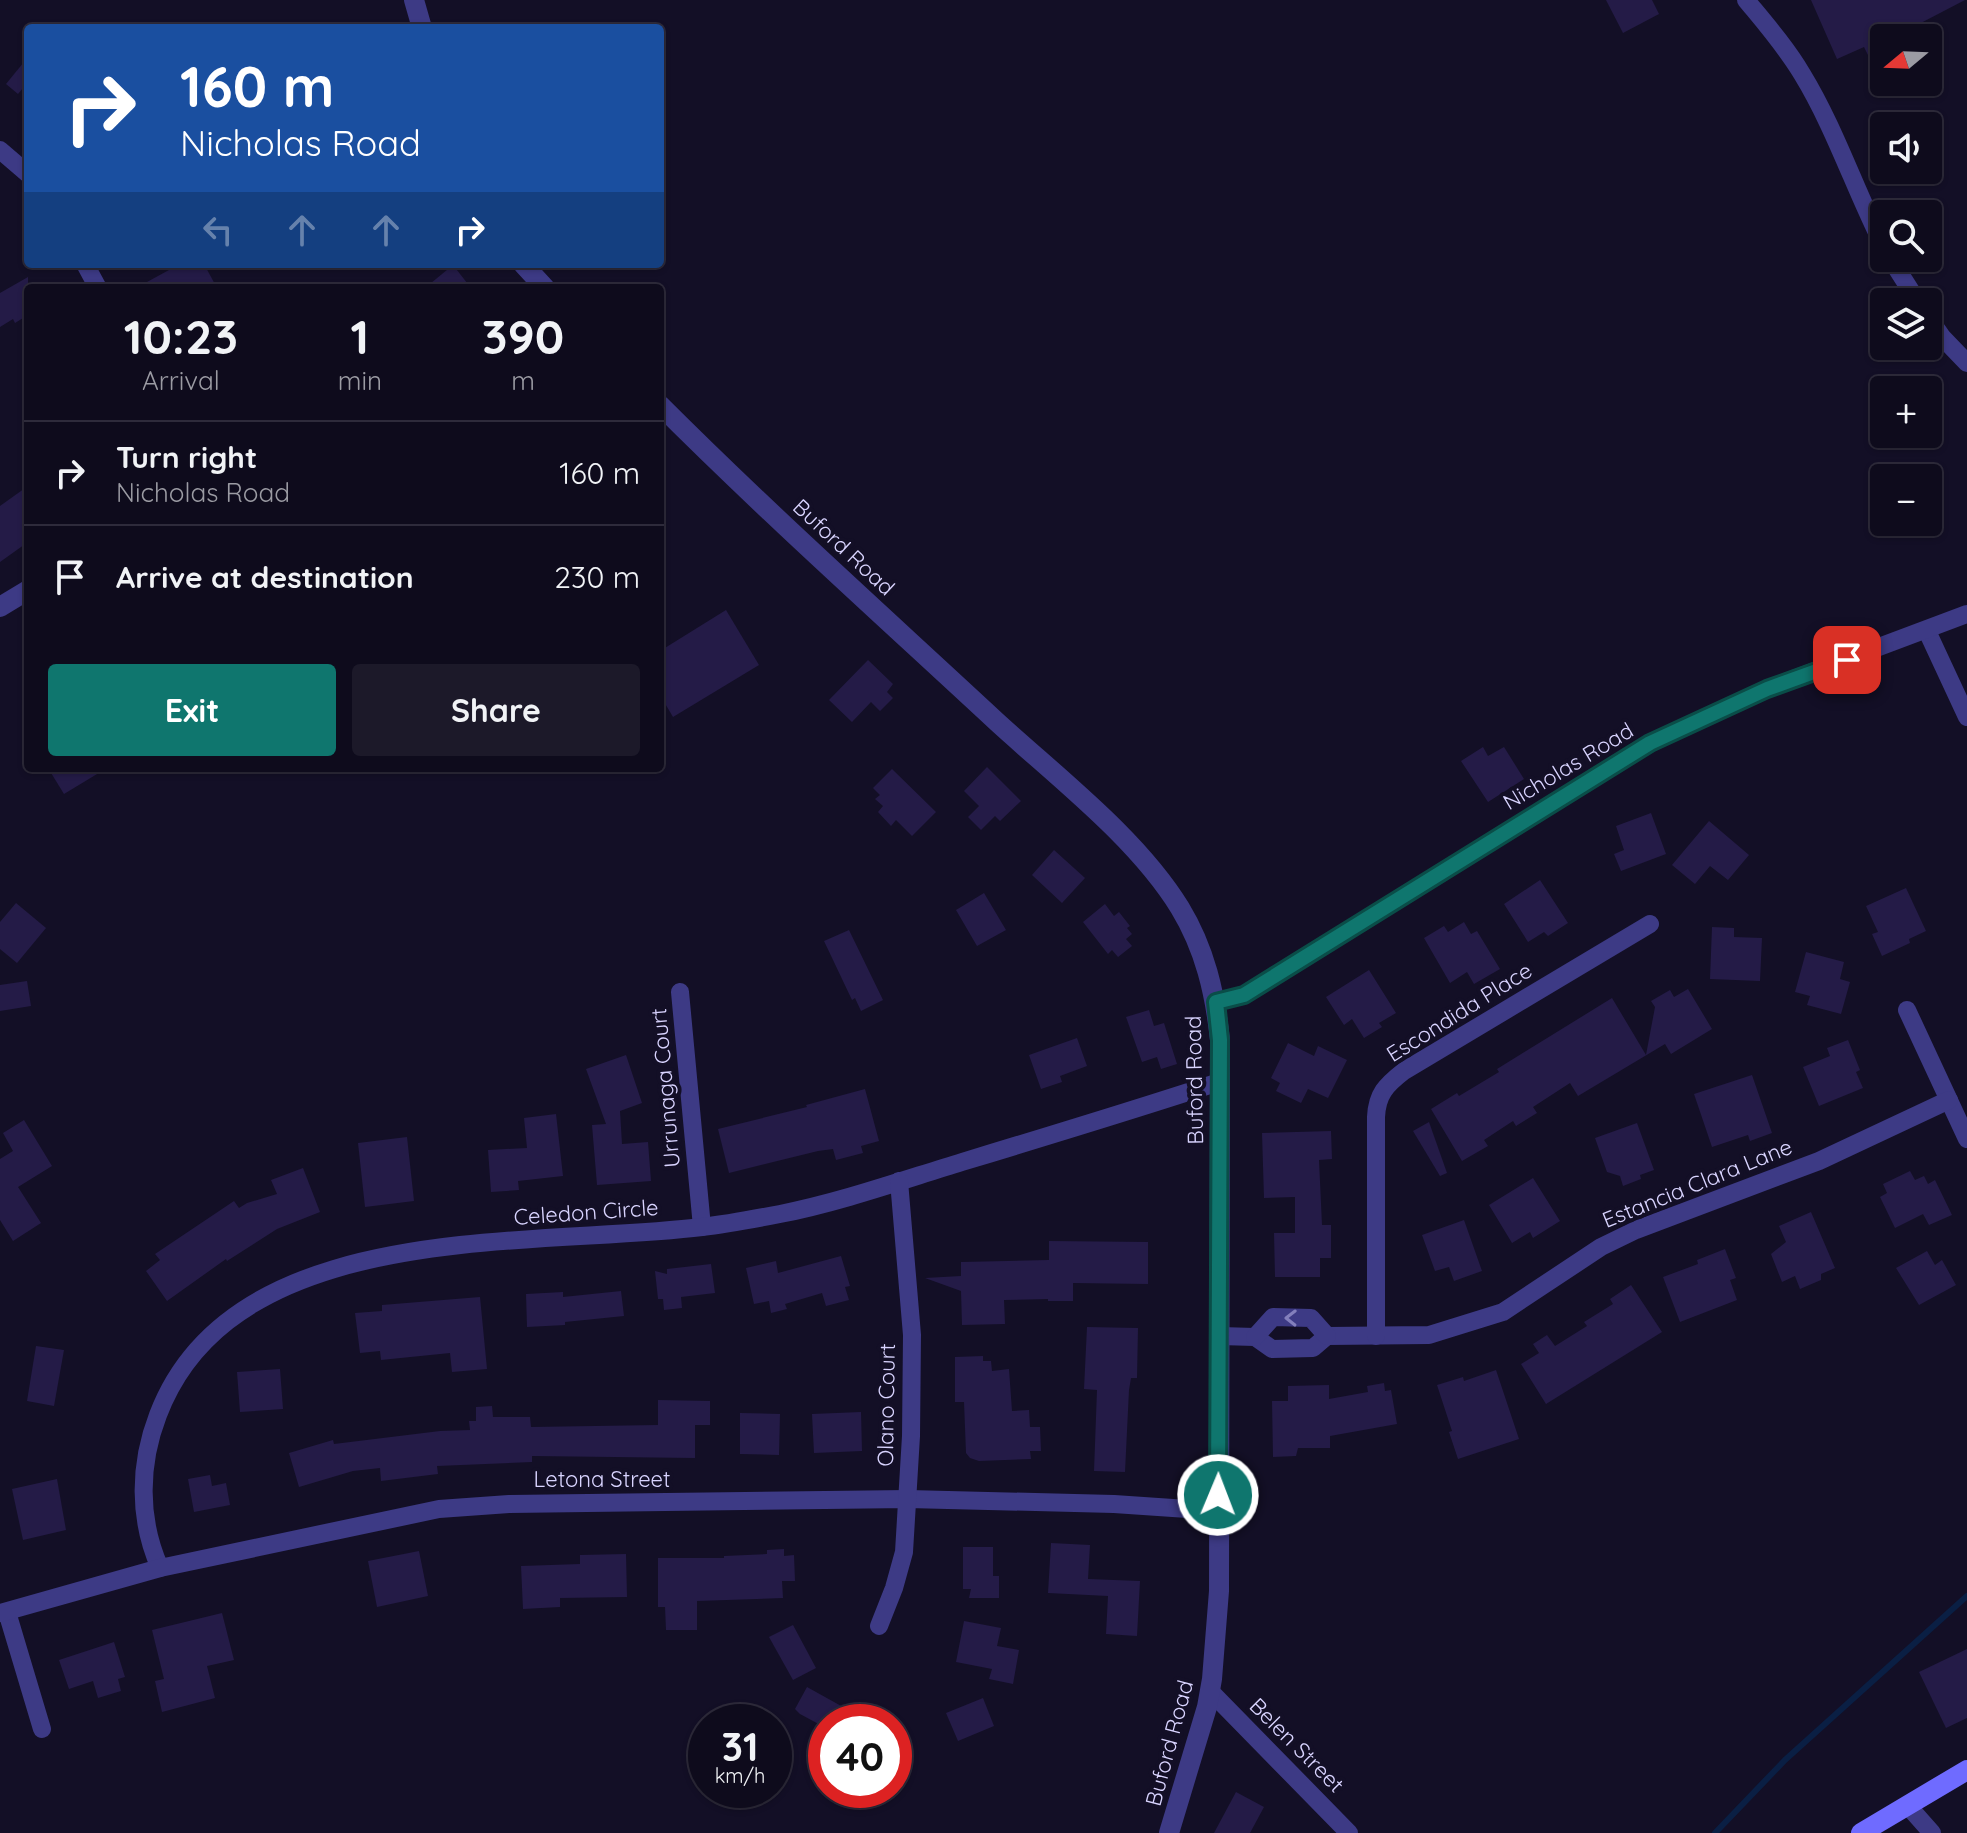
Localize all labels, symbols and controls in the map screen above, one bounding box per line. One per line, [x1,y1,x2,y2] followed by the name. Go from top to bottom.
[1870,24,1942,96] north arrow
[1870,24,1942,536] map controls
[180,51,334,121] text: 160 m
[48,56,152,160] icon: right
[1870,112,1942,184] button: sound
[180,120,421,165] text: Nicholas Road
[1870,200,1942,272] button: search
[196,208,240,252] icon: left
[280,208,324,252] icon: ahead
[364,208,408,252] icon: ahead
[448,208,492,252] icon: right
[1870,288,1942,360] button: layers
[124,306,238,366] text: 10:23
[351,306,369,366] text: 1
[482,306,564,366] text: 390
[142,364,220,397] text: Arrival
[338,364,382,397] text: min
[511,364,535,397] text: m
[1870,376,1942,448] button: +
[116,438,257,476] text: Turn right
[48,451,92,495] icon: right
[559,454,640,492] text: 160 m
[1870,464,1942,536] button: −
[116,476,290,509] text: Nicholas Road
[787,493,901,601] street label: Buford Road
[48,555,92,599] icon: arrive
[116,558,414,596] text: Arrive at destination
[554,558,640,596] text: 230 m
[1813,626,1881,694] pin
[1825,638,1869,682] icon: arrive
[48,664,336,756] button: Exit
[352,664,640,756] button: Share
[1498,716,1638,816] street label: Nicholas Road
[1381,956,1537,1068] street label: Escondida Place
[644,1007,686,1169] street label: Urrunaga Court
[1179,1015,1209,1145] street label: Buford Road
[1598,1132,1796,1234] street label: Estancia Clara Lane
[513,1193,659,1231] street label: Celedon Circle
[1284,1309,1297,1326] one-way arrow
[871,1343,901,1467] street label: Olano Court
[1176,1453,1260,1537] position arrow
[534,1465,670,1493] street label: Letona Street
[1139,1677,1199,1809] street label: Buford Road
[1244,1692,1350,1798] street label: Belen Street
[808,1704,912,1808] speed limit sign: 40
[721,1721,759,1771] text: 31
[715,1763,765,1788] text: km/h

